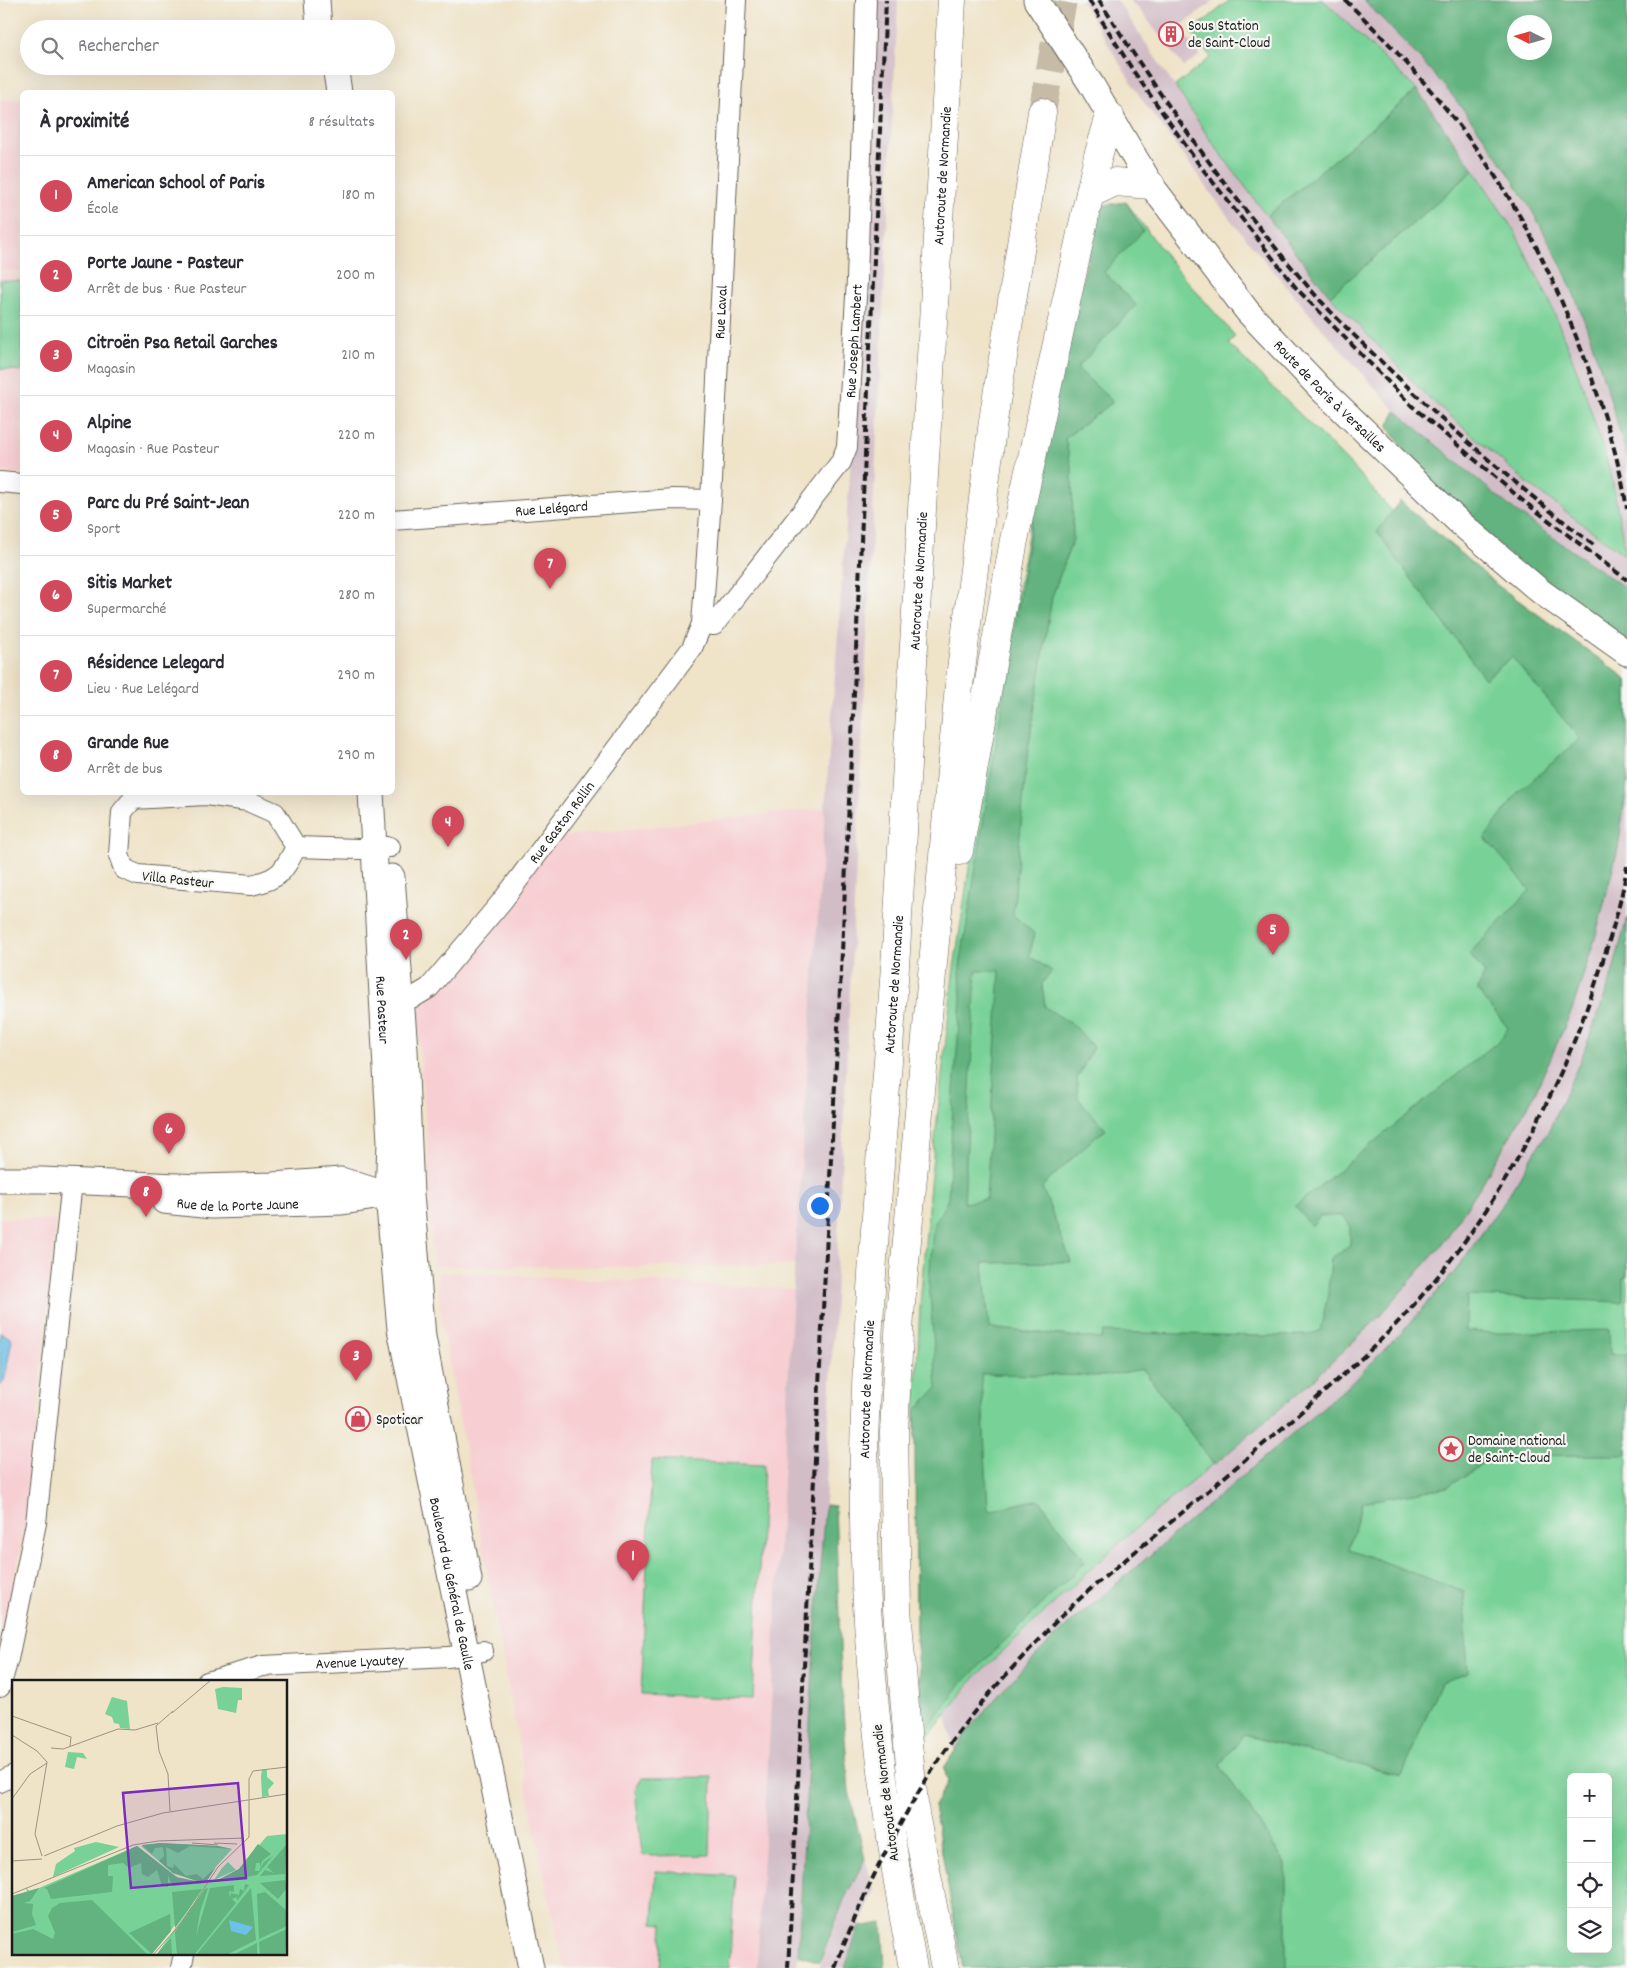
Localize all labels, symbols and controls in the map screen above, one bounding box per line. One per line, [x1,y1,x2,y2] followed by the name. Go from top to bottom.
[1507,15,1552,60] north arrow
[1188,16,1270,55] place label: Sous Station de Saint-Cloud
[20,20,395,75] search box
[1158,21,1184,47] building icon: Sous Station de Saint-Cloud
[38,34,66,62] icon: search
[78,34,159,61] text: Rechercher
[929,106,959,246] street label: Autoroute de Normandie
[40,108,129,138] text: À proximité
[309,111,375,134] text: 8 résultats
[87,171,265,198] text: American School of Paris
[54,184,58,207] text: 1
[342,184,375,207] text: 180 m
[87,198,119,221] text: École
[87,251,243,278] text: Porte Jaune - Pasteur
[53,264,60,287] text: 2
[336,264,375,287] text: 200 m
[87,278,247,301] text: Arrêt de bus · Rue Pasteur
[841,283,870,399] street label: Rue Joseph Lambert
[710,284,735,340] street label: Rue Laval
[87,331,278,358] text: Citroën Psa Retail Garches
[1267,336,1390,459] street label: Route de Paris à Versailles
[52,344,60,367] text: 3
[341,344,375,367] text: 210 m
[87,358,135,381] text: Magasin
[87,411,131,438] text: Alpine
[53,424,59,447] text: 4
[338,424,375,447] text: 220 m
[87,438,219,461] text: Magasin · Rue Pasteur
[87,491,249,518] text: Parc du Pré Saint-Jean
[515,496,589,524] street label: Rue Lelégard
[52,504,60,527] text: 5
[338,504,375,527] text: 220 m
[905,511,935,651] street label: Autoroute de Normandie
[87,518,120,541] text: Sport
[534,548,566,589] pin: 7
[87,571,172,598] text: Sitis Market
[52,584,60,607] text: 6
[338,584,375,607] text: 280 m
[87,598,166,621] text: Supermarché
[87,651,225,678] text: Résidence Lelegard
[53,664,59,687] text: 7
[337,664,375,687] text: 290 m
[87,678,199,701] text: Lieu · Rue Lelégard
[87,731,169,758] text: Grande Rue
[53,744,59,767] text: 8
[337,744,375,767] text: 290 m
[87,758,163,781] text: Arrêt de bus
[525,777,601,869] street label: Rue Gaston Rollin
[432,806,464,847] pin: 4
[141,866,215,896] street label: Villa Pasteur
[880,914,911,1054] street label: Autoroute de Normandie
[1257,914,1289,955] pin: 5
[390,919,422,960] pin: 2
[368,975,394,1045] street label: Rue Pasteur
[153,1113,185,1154] pin: 6
[130,1176,162,1217] pin: 8
[175,1193,300,1219] street label: Rue de la Porte Jaune
[807,1193,833,1219] your location
[855,1319,882,1459] street label: Autoroute de Normandie
[340,1340,372,1381] pin: 3
[345,1406,371,1432] shop icon: Spoticar
[376,1410,424,1432] place label: Spoticar
[1468,1431,1566,1470] place label: Domaine national de Saint-Cloud
[1438,1436,1464,1462] place icon: Domaine national de Saint-Cloud
[422,1496,479,1673] street label: Boulevard du Général de Gaulle
[617,1540,649,1581] pin: 1
[315,1650,405,1676] street label: Avenue Lyautey
[12,1680,288,1956] inset map
[868,1722,906,1863] street label: Autoroute de Normandie
[1567,1773,1612,1953] map controls
[1567,1773,1612,1818] button: +
[1567,1818,1612,1863] button: −
[1567,1863,1612,1908] button: locate
[1567,1908,1612,1953] button: layers

